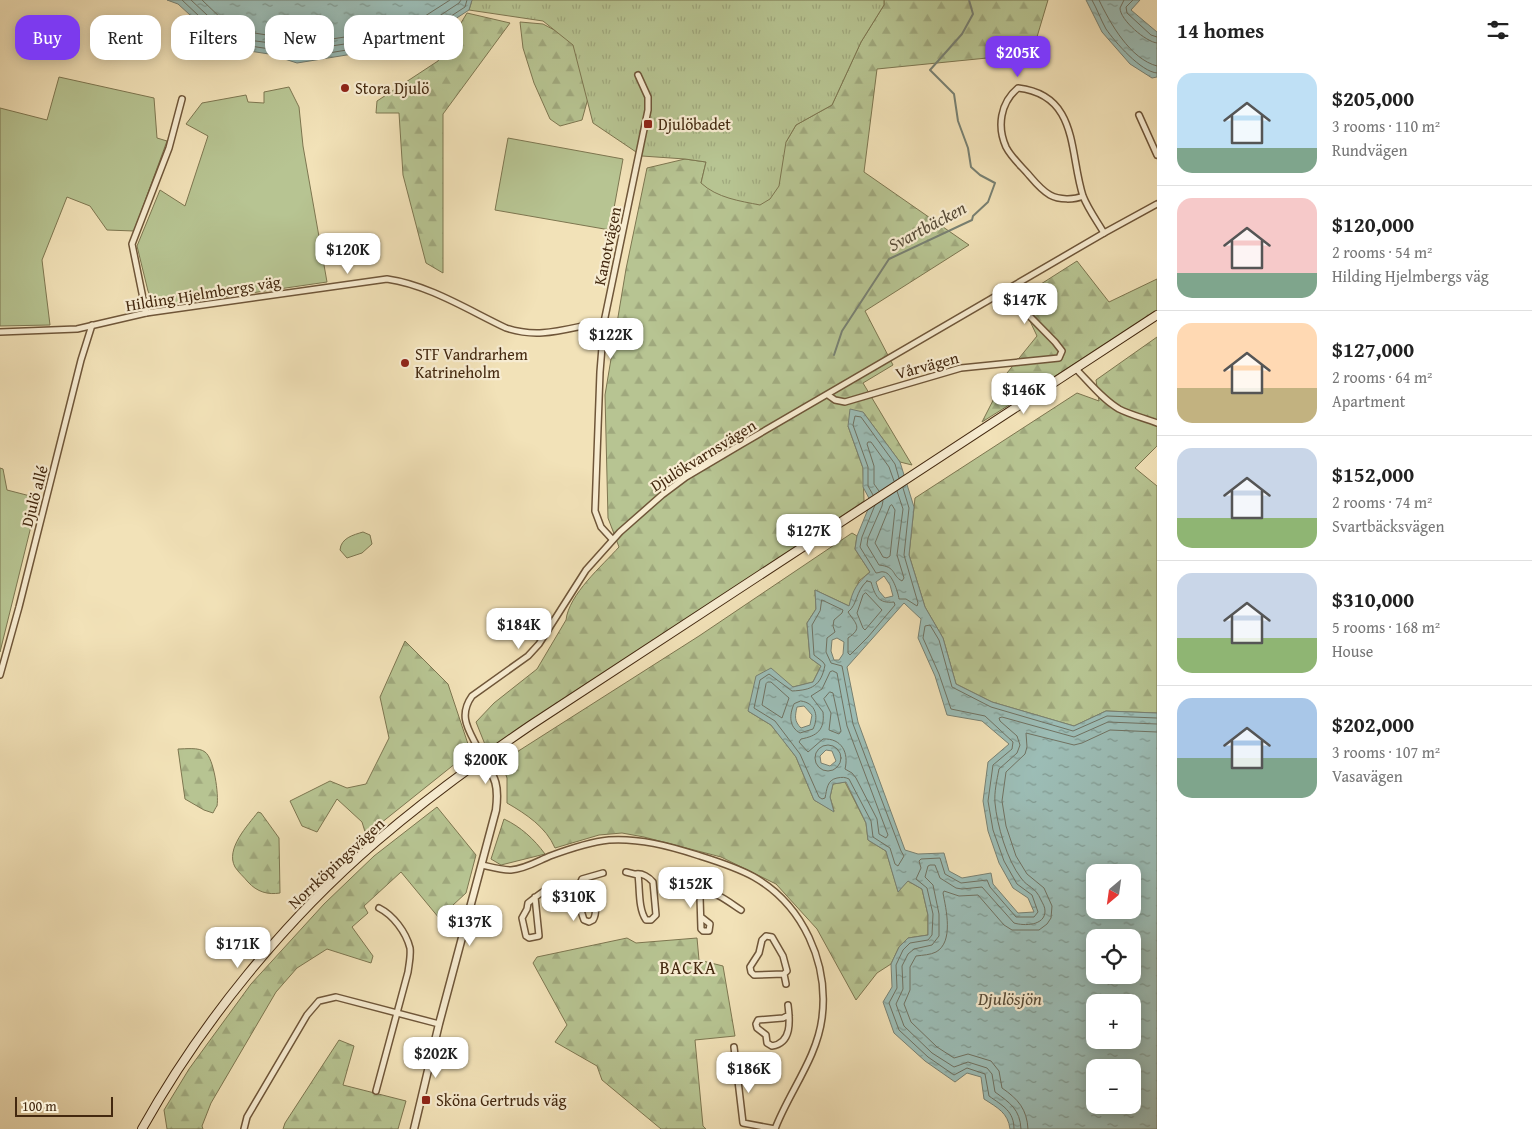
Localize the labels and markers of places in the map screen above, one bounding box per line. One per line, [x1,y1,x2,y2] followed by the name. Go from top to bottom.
[983,36,1053,78] pin: $205K
[355,76,429,100] place label: Stora Djulö
[339,82,351,94] marker: Stora Djulö
[658,112,731,136] place label: Djulöbadet
[642,118,654,130] marker: Djulöbadet
[313,232,383,275] pin: $120K
[990,282,1060,325] pin: $147K
[576,318,646,360] pin: $122K
[415,342,528,384] place label: STF Vandrarhem Katrineholm
[399,357,411,369] marker: STF Vandrarhem Katrineholm
[989,372,1059,415] pin: $146K
[774,514,844,556] pin: $127K
[484,608,554,650] pin: $184K
[451,742,521,785] pin: $200K
[656,866,726,909] pin: $152K
[539,880,609,922] pin: $310K
[435,904,505,947] pin: $137K
[203,926,273,969] pin: $171K
[401,1036,471,1079] pin: $202K
[714,1052,784,1094] pin: $186K
[436,1088,567,1112] place label: Sköna Gertruds väg
[420,1094,432,1106] marker: Sköna Gertruds väg

